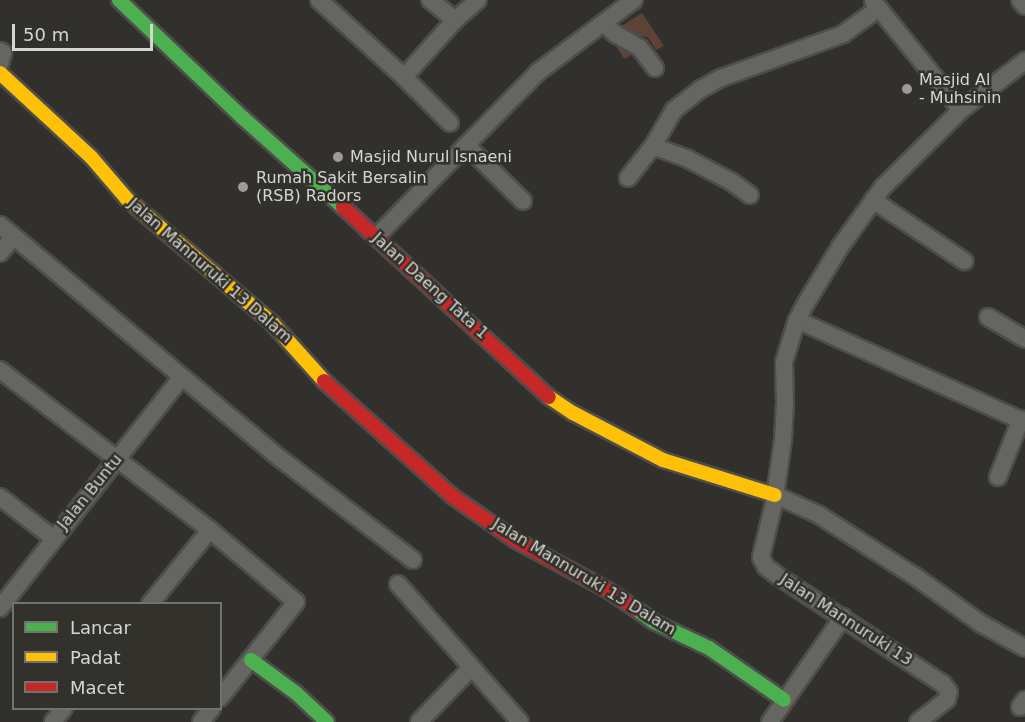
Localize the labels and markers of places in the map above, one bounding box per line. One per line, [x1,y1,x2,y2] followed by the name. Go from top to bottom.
[919,70,1001,108] place label: Masjid Al - Muhsinin
[900,82,914,96] marker: Masjid Al - Muhsinin
[350,147,512,167] place label: Masjid Nurul Isnaeni
[331,150,345,164] marker: Masjid Nurul Isnaeni
[256,168,427,206] place label: Rumah Sakit Bersalin (RSB) Radors
[234,178,252,196] marker: Rumah Sakit Bersalin (RSB) Radors

